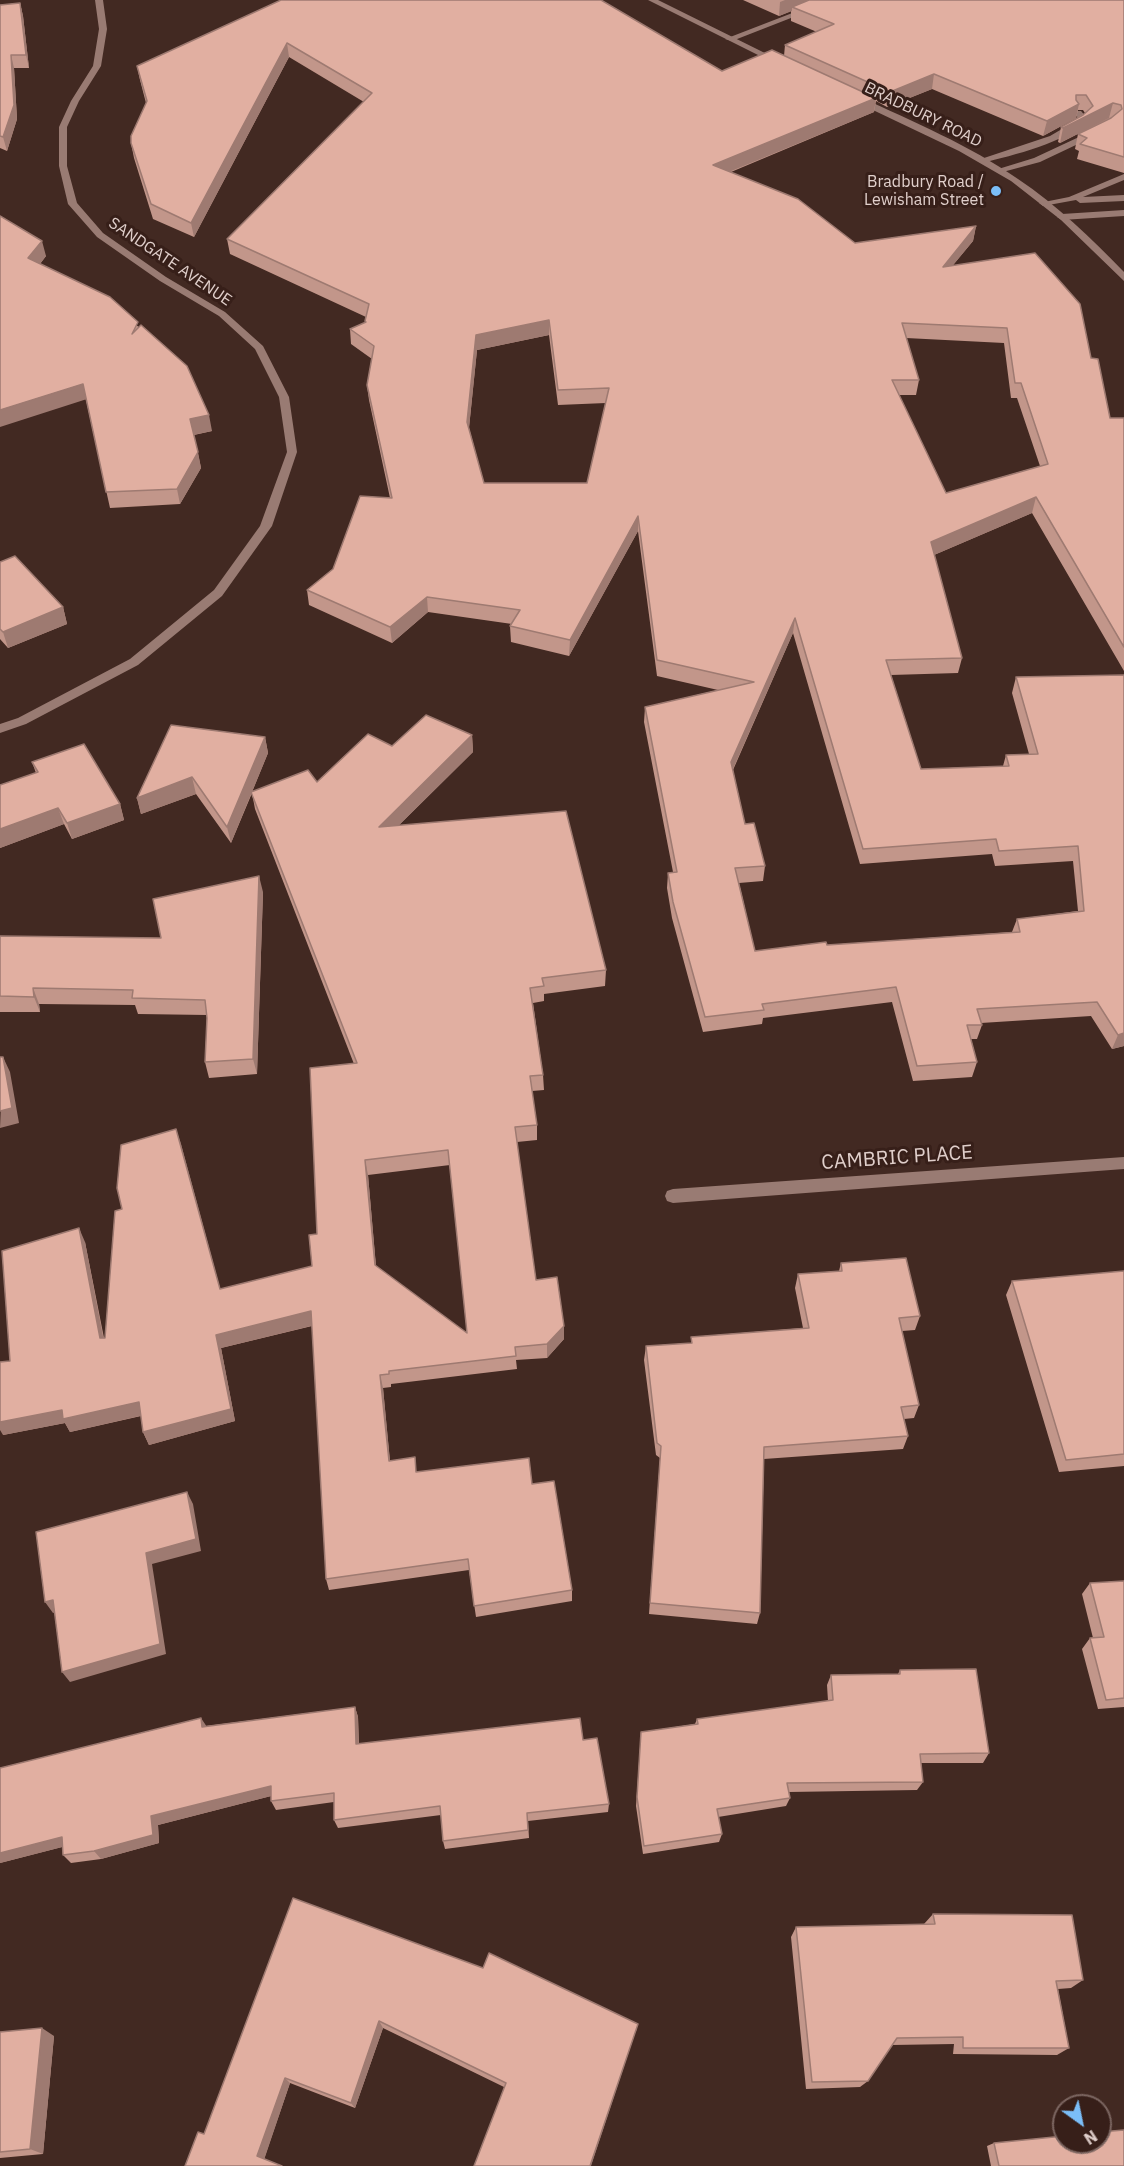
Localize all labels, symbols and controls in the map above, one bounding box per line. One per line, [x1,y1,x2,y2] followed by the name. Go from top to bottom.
[861,78,985,152] street label: BRADBURY ROAD
[864,172,984,210] place label: Bradbury Road / Lewisham Street
[989,184,1003,198] marker: Bradbury Road / Lewisham Street
[105,214,235,310] street label: SANDGATE AVENUE
[821,1141,973,1175] street label: CAMBRIC PLACE
[1052,2094,1112,2154] north arrow
[1080,2126,1101,2149] text: N

